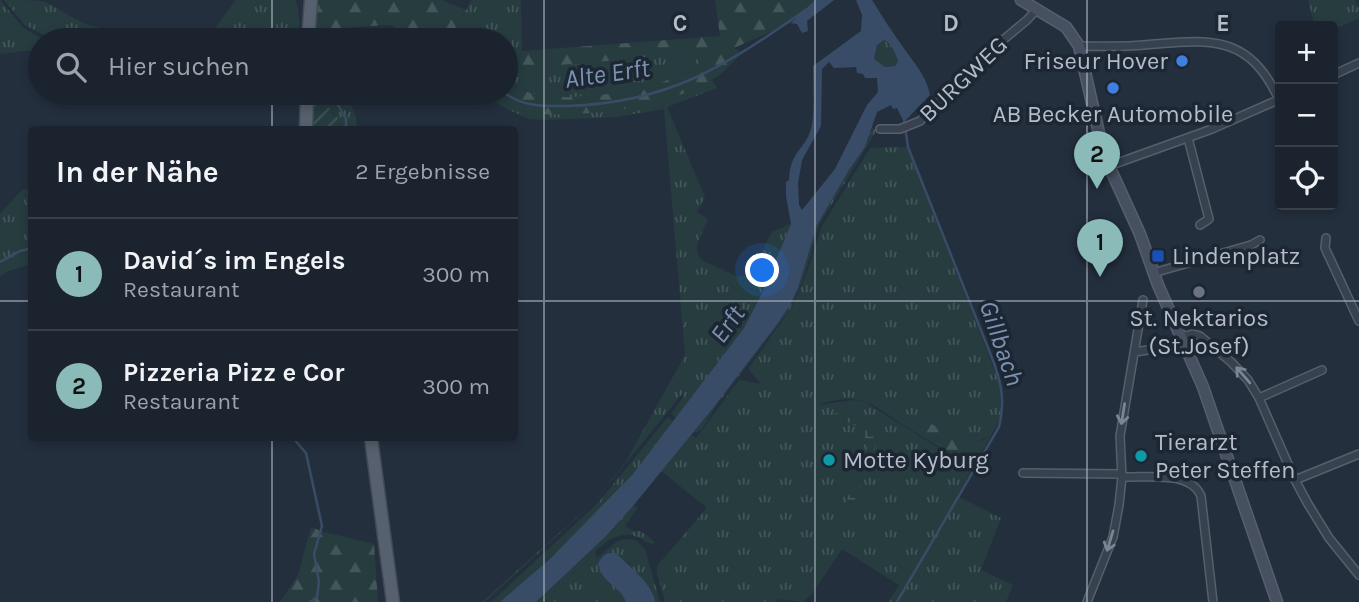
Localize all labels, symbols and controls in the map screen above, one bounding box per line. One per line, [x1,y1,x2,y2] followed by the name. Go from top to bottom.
[673,10,687,37] text: C
[943,10,959,37] text: D
[1216,10,1230,37] text: E
[1275,21,1338,210] map controls
[1275,21,1338,84] button: +
[28,28,518,105] search box
[913,30,1013,128] street label: BURGWEG
[1024,47,1168,75] place label: Friseur Hover
[52,48,90,86] icon: search
[108,51,250,82] text: Hier suchen
[563,52,653,95] water label: Alte Erft
[1174,53,1190,69] marker: Friseur Hover
[1105,80,1121,96] marker: AB Becker Automobile
[1275,84,1338,147] button: −
[993,100,1233,128] place label: AB Becker Automobile
[1074,131,1120,189] pin: 2
[1275,147,1338,210] button: locate
[56,154,219,190] text: In der Nähe
[355,158,490,185] text: 2 Ergebnisse
[1077,219,1123,277] pin: 1
[1172,242,1300,270] place label: Lindenplatz
[123,245,345,276] text: David´s im Engels
[1150,248,1166,264] marker: Lindenplatz
[745,253,779,287] your location
[75,261,83,288] text: 1
[422,261,490,288] text: 300 m
[123,276,240,303] text: Restaurant
[1191,284,1207,300] marker: St. Nektarios (St.Josef)
[973,296,1031,390] water label: Gillbach
[703,298,752,349] water label: Erft
[1129,304,1269,360] place label: St. Nektarios (St.Josef)
[123,357,344,388] text: Pizzeria Pizz e Cor
[1235,367,1252,384] one-way arrow
[72,373,86,400] text: 2
[422,373,490,400] text: 300 m
[123,388,240,415] text: Restaurant
[1116,402,1129,425] one-way arrow
[1155,428,1295,484] place label: Tierarzt Peter Steffen
[843,446,989,474] place label: Motte Kyburg
[1133,448,1149,464] marker: Tierarzt Peter Steffen
[821,452,837,468] marker: Motte Kyburg
[1103,530,1116,552] one-way arrow

